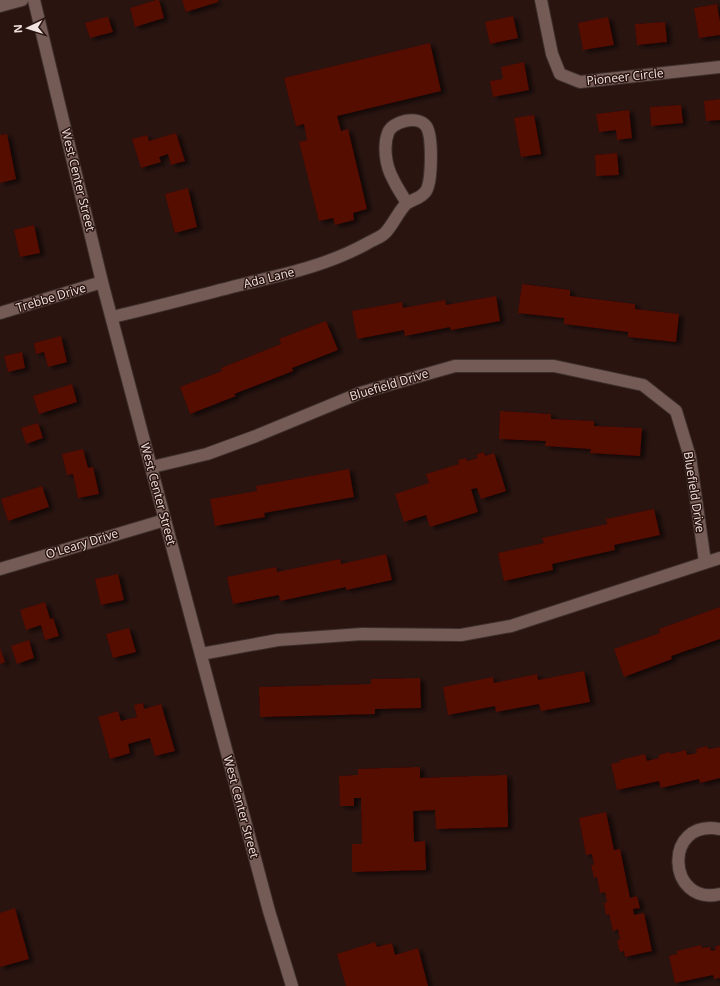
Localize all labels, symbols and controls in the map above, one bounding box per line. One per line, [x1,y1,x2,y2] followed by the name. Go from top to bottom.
[8,8,48,48] north arrow
[10,24,25,34] text: N
[586,64,665,89] street label: Pioneer Circle
[58,127,99,233] street label: West Center Street
[242,263,296,292] street label: Ada Lane
[14,279,88,316] street label: Trebbe Drive
[347,364,431,405] street label: Bluefield Drive
[137,441,180,547] street label: West Center Street
[680,450,709,534] street label: Bluefield Drive
[43,524,120,563] street label: O'Leary Drive
[220,754,263,860] street label: West Center Street

